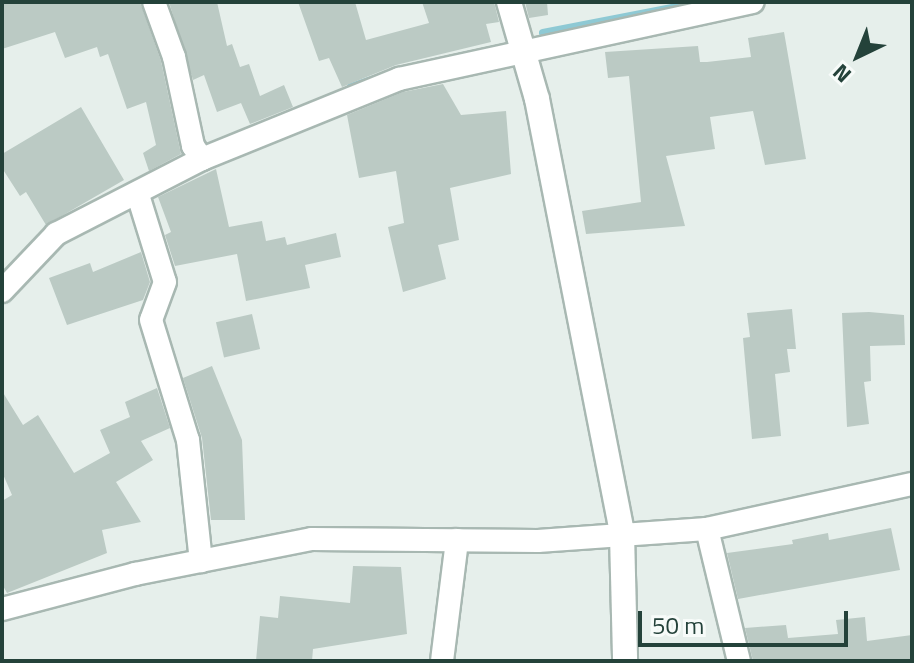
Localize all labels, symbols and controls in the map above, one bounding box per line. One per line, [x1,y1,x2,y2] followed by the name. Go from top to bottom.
[818,16,898,96] north arrow
[824,56,859,91] text: N
[642,595,852,645] scale bar
[652,607,704,643] text: 50 m

